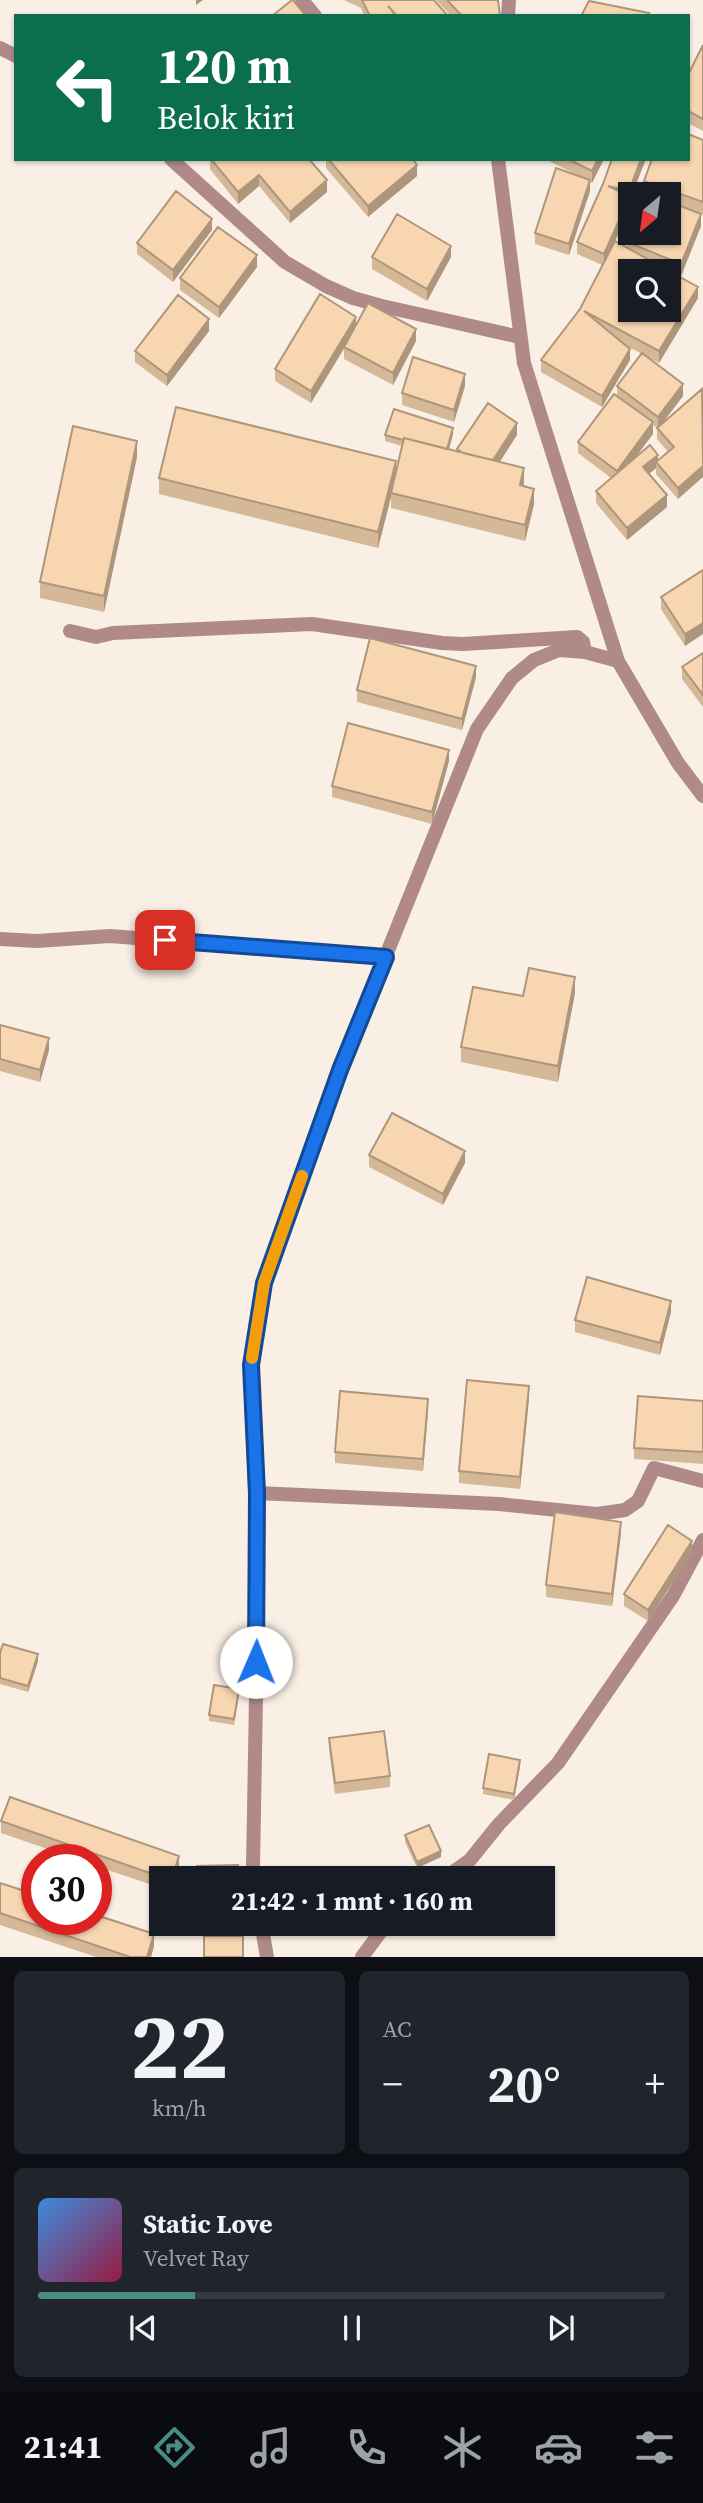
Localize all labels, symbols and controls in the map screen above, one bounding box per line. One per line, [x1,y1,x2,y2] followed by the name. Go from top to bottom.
[157,32,292,99] text: 120 m
[42,42,133,133] icon: left
[157,96,295,140] text: Belok kiri
[618,182,681,245] north arrow
[618,182,681,322] map controls
[618,259,681,322] button: search
[135,910,195,970] pin
[146,921,184,959] icon: arrive
[219,1625,293,1699] position arrow
[21,1844,112,1935] speed limit sign: 30
[231,1883,473,1919] text: 21:42 · 1 mnt · 160 m
[130,1984,229,2108] text: 22
[383,2013,411,2045] text: AC
[487,2048,560,2119] text: 20°
[383,2058,403,2110] text: −
[645,2058,665,2110] text: +
[152,2092,207,2124] text: km/h
[143,2206,272,2242] text: Static Love
[143,2242,249,2274] text: Velvet Ray
[124,2309,162,2347] icon: previous
[333,2309,371,2347] icon: pause
[542,2309,580,2347] icon: next
[150,2423,199,2472] icon: directions
[246,2423,295,2472] icon: music
[342,2423,391,2472] icon: phone
[438,2423,487,2472] icon: climate
[534,2423,583,2472] icon: car
[630,2423,679,2472] icon: filters
[24,2425,103,2469] text: 21:41

